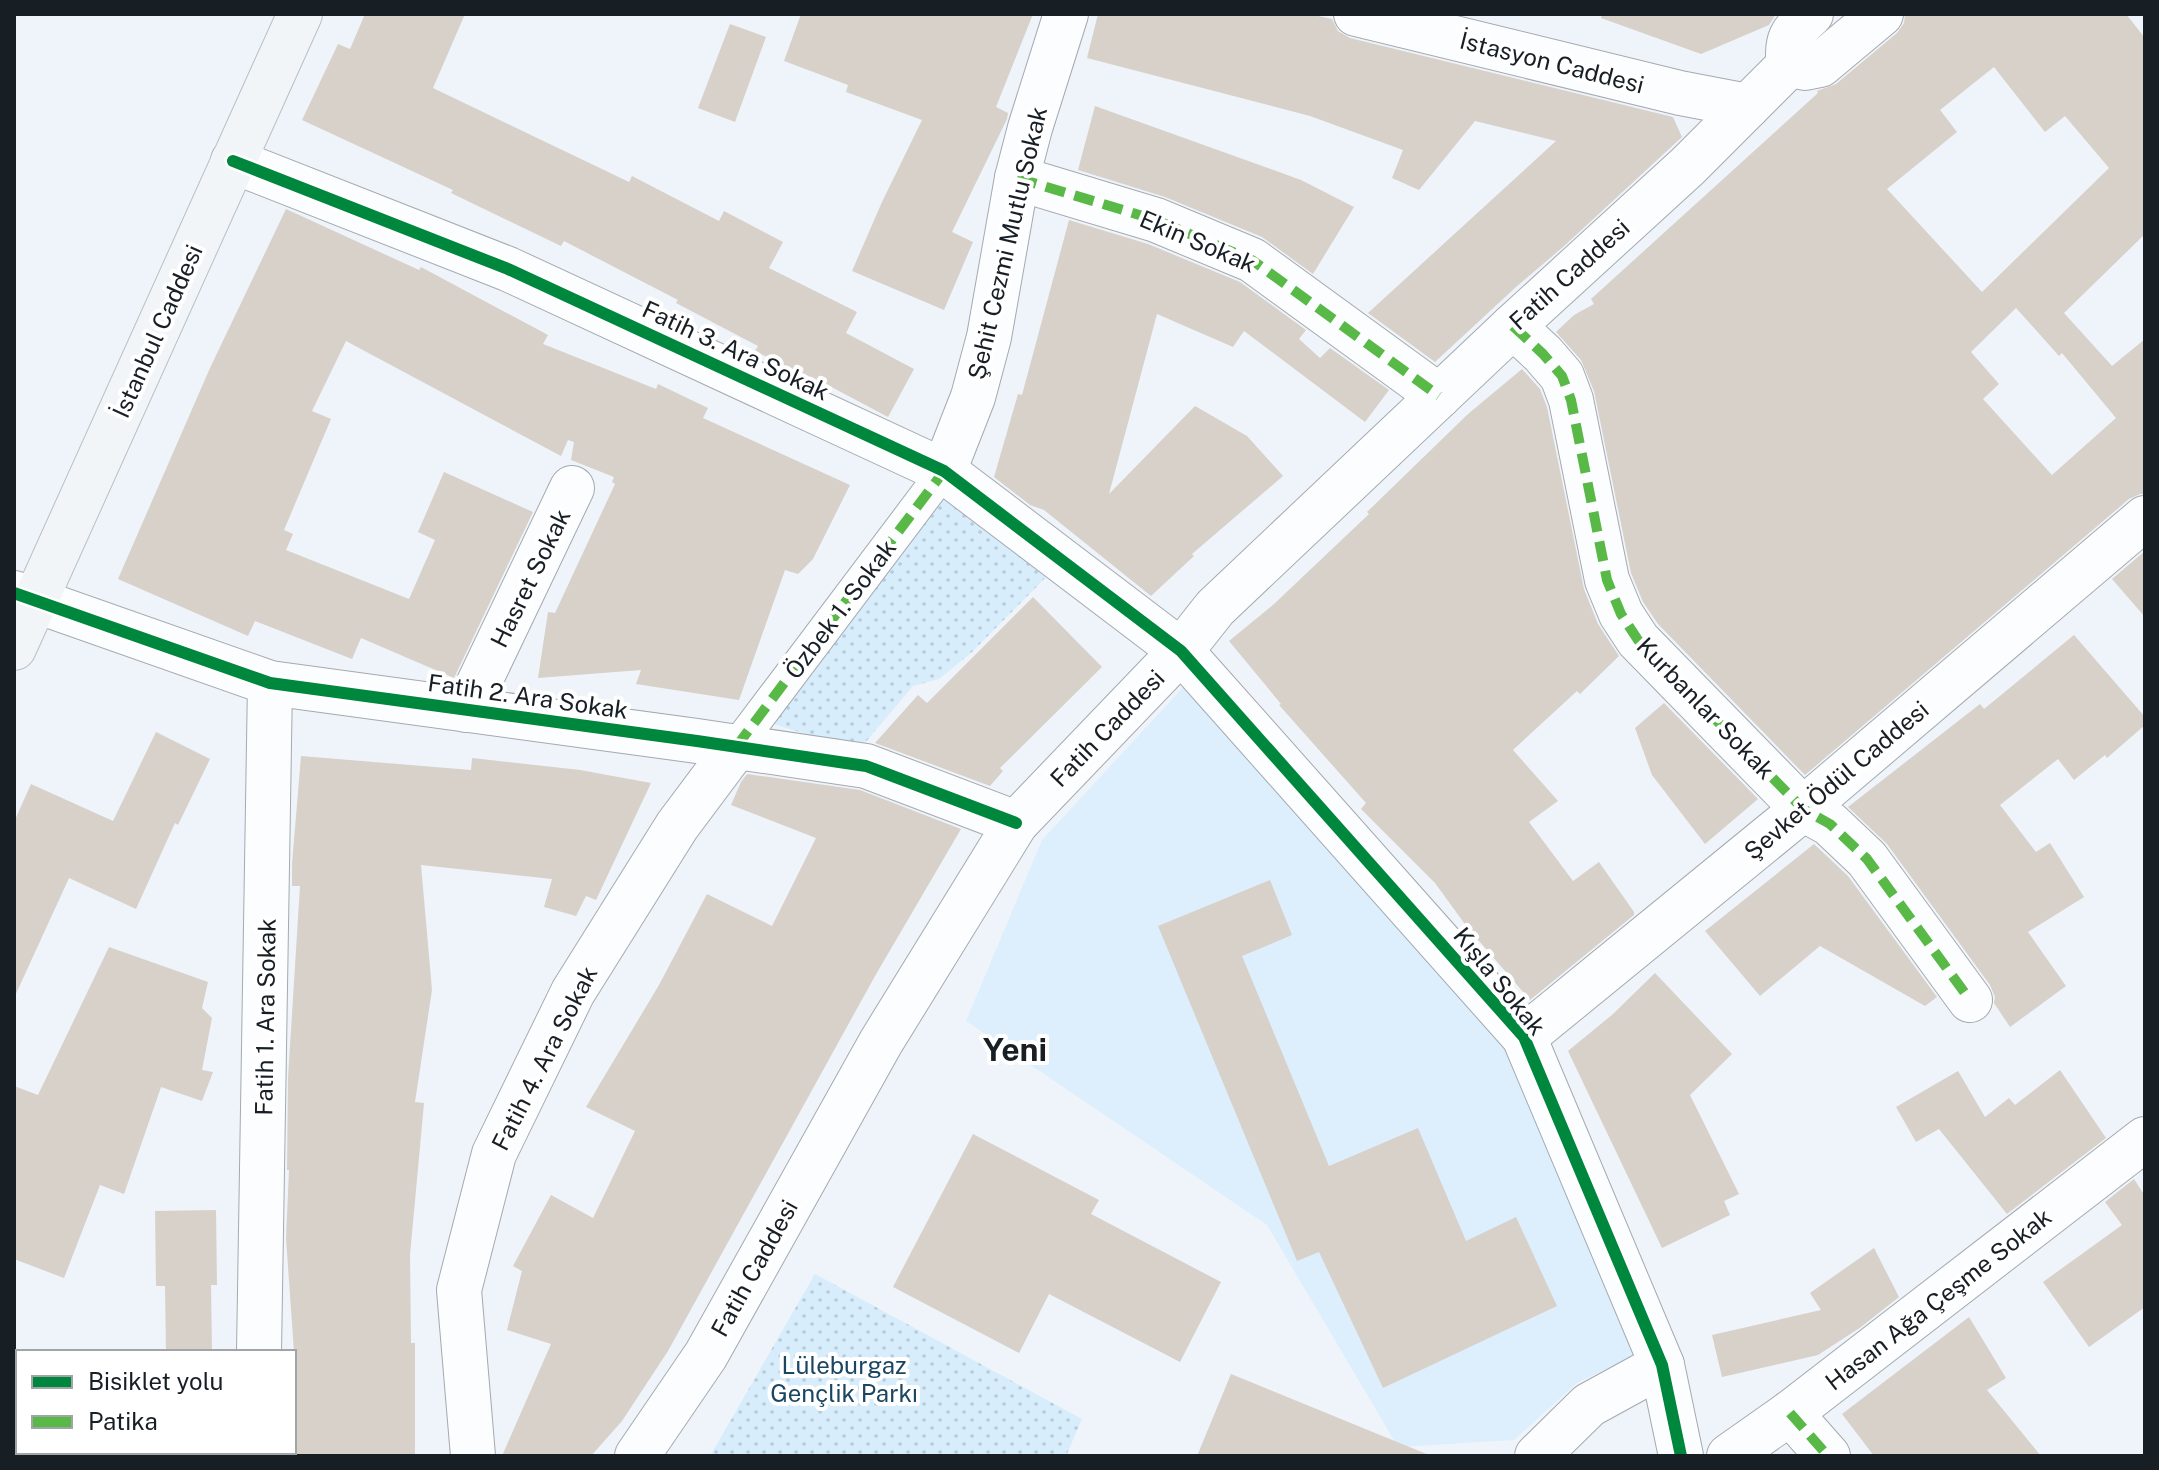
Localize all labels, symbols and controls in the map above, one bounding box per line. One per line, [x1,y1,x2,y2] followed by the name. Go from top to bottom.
[1457,26,1647,98] street label: İstasyon Caddesi
[962,104,1052,382] street label: Şehit Cezmi Mutlu Sokak
[1136,204,1260,278] street label: Ekin Sokak
[1503,213,1635,335] street label: Fatih Caddesi
[106,240,208,422] street label: İstanbul Caddesi
[638,294,834,406] street label: Fatih 3. Ara Sokak
[484,504,576,652] street label: Hasret Sokak
[778,533,901,684] street label: Özbek 1. Sokak
[1631,632,1781,784] street label: Kurbanlar Sokak
[1044,664,1170,792] street label: Fatih Caddesi
[426,668,630,724] street label: Fatih 2. Ara Sokak
[1738,694,1934,865] street label: Şevket Ödül Caddesi
[249,918,281,1116] street label: Fatih 1. Ara Sokak
[1448,922,1552,1040] street label: Kışla Sokak
[486,961,602,1155] street label: Fatih 4. Ara Sokak
[983,1031,1047,1068] district label: Yeni
[705,1195,803,1341] street label: Fatih Caddesi
[1820,1202,2056,1396] street label: Hasan Ağa Çeşme Sokak
[16,1350,296,1454] legend
[770,1351,918,1407] park label: Lüleburgaz Gençlik Parkı
[88,1367,223,1395] text: Bisiklet yolu
[88,1407,158,1435] text: Patika

